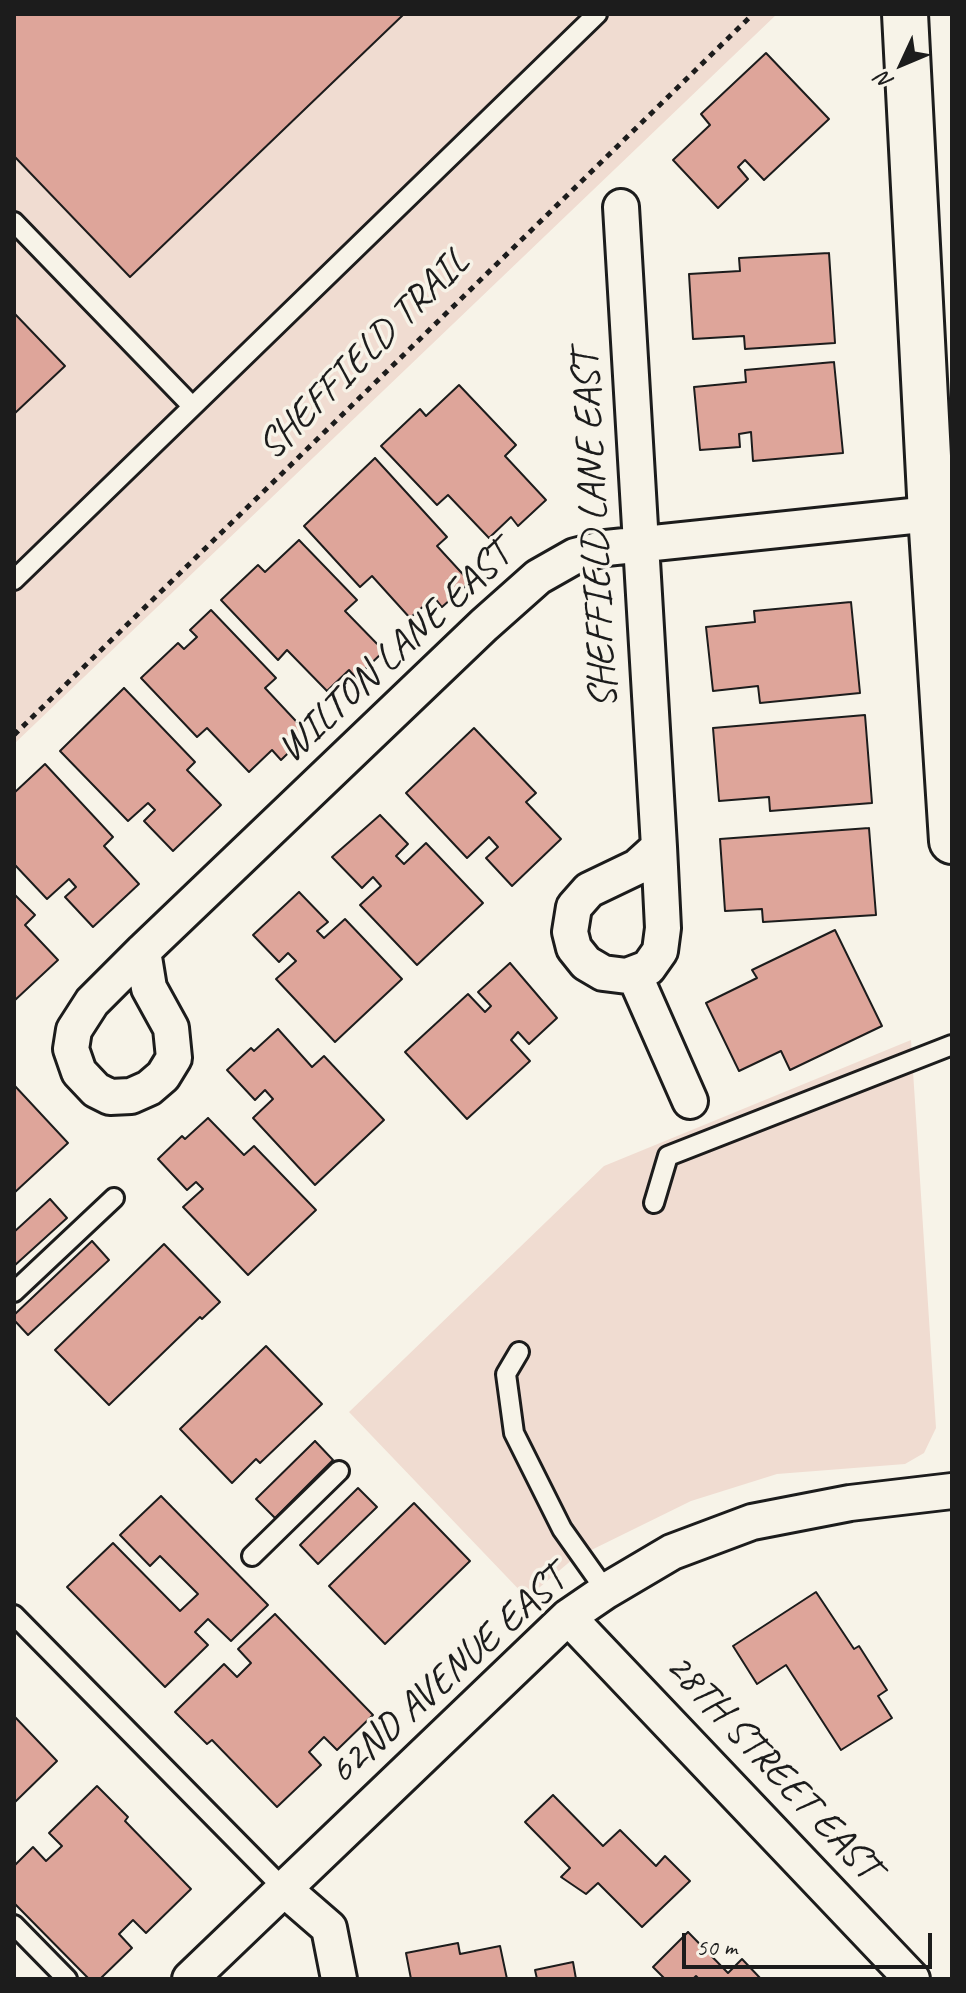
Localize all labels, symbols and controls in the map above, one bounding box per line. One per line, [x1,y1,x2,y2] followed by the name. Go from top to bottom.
[862,24,942,104] north arrow
[870,66,900,95] text: N
[248,239,480,471] street label: SHEFFIELD TRAIL
[563,350,629,710] street label: SHEFFIELD LANE EAST
[268,533,522,773] street label: WILTON LANE EAST
[319,1557,577,1795] street label: 62ND AVENUE EAST
[655,1644,889,1890] street label: 28TH STREET EAST
[686,1917,936,1967] scale bar
[696,1932,737,1962] text: 50 m

